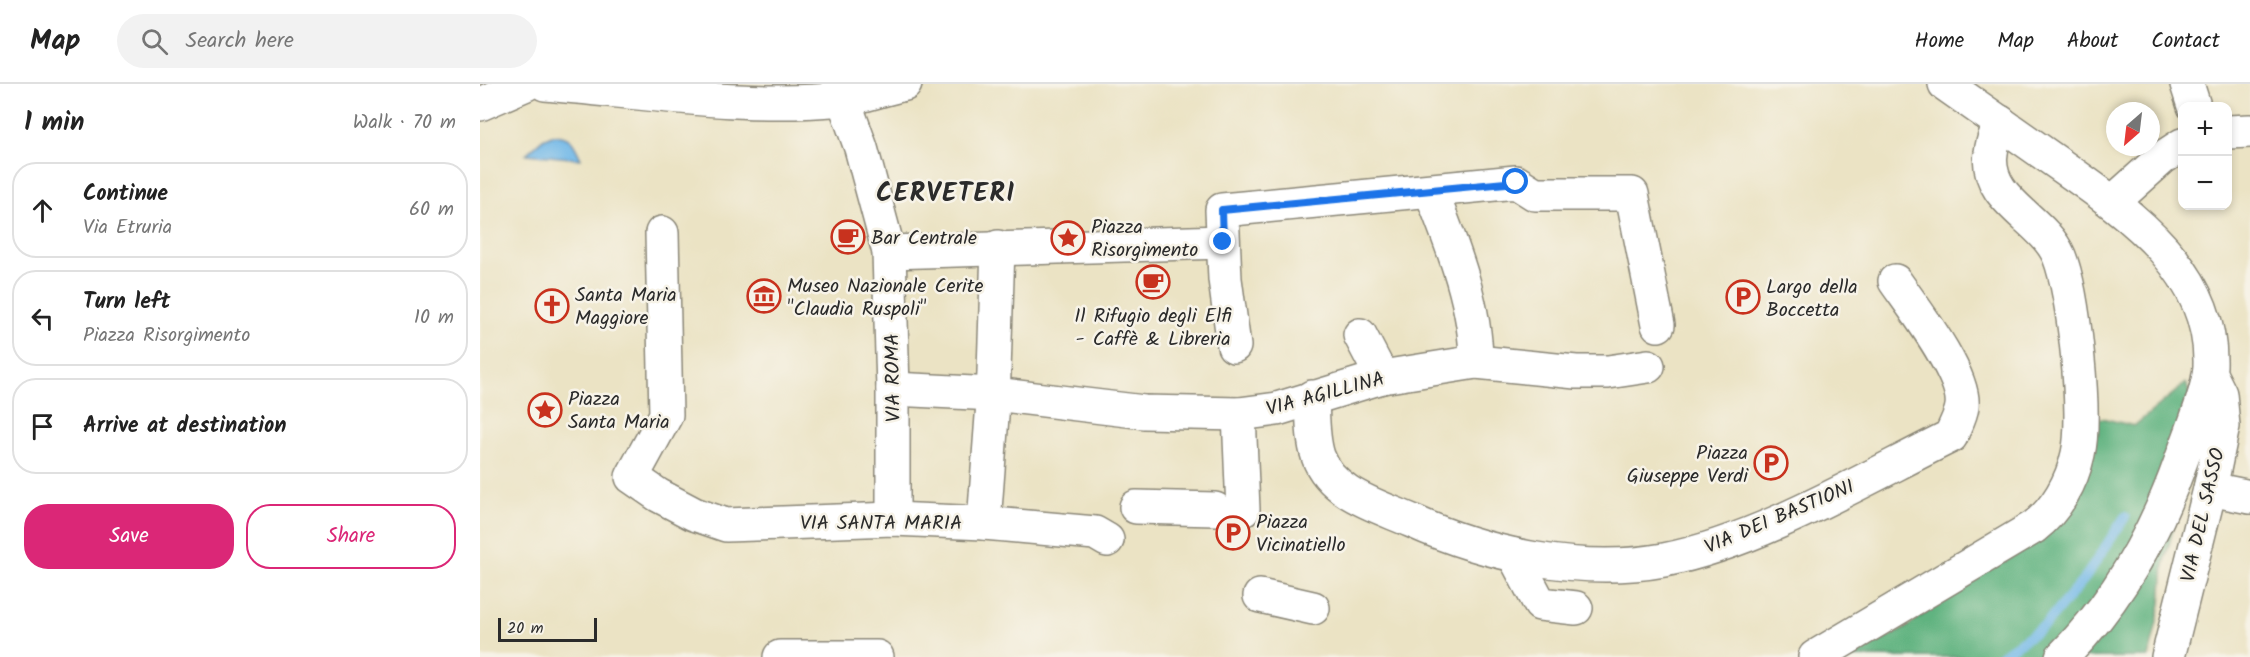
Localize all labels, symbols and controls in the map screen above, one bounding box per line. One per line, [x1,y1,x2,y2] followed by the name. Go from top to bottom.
[117,14,537,68] search box
[30,19,81,64] text: Map
[186,24,294,59] text: Search here
[138,25,171,58] icon: search
[1915,25,1964,58] text: Home
[1997,25,2034,58] text: Map
[2067,25,2118,58] text: About
[2151,25,2220,58] text: Contact
[24,102,84,144] text: 1 min
[2106,102,2160,156] north arrow
[2178,102,2232,210] map controls
[2178,102,2232,156] button: +
[353,107,456,139] text: Walk · 70 m
[2178,156,2232,210] button: −
[1502,168,1528,194] route start
[876,173,1016,215] district label: CERVETERI
[83,177,168,212] text: Continue
[26,194,59,227] icon: ahead
[409,194,454,226] text: 60 m
[83,212,172,244] text: Via Etruria
[1091,212,1198,267] place label: Piazza Risorgimento
[830,219,866,255] cafe icon: Bar Centrale
[1050,220,1086,256] place icon: Piazza Risorgimento
[871,223,977,255] place label: Bar Centrale
[1209,228,1235,254] route end
[1135,264,1171,300] cafe icon: Il Rifugio degli Elfi - Caffè & Libreria
[787,271,984,326] place label: Museo Nazionale Cerite "Claudia Ruspoli"
[1766,272,1858,327] place label: Largo della Boccetta
[746,278,782,314] museum icon: Museo Nazionale Cerite "Claudia Ruspoli"
[1725,279,1761,315] parking icon: Largo della Boccetta
[575,280,677,335] place label: Santa Maria Maggiore
[83,285,170,320] text: Turn left
[534,288,570,324] church icon: Santa Maria Maggiore
[1074,301,1232,356] place label: Il Rifugio degli Elfi - Caffè & Libreria
[26,302,59,335] icon: left
[414,302,454,334] text: 10 m
[83,320,250,352] text: Piazza Risorgimento
[877,333,911,423] street label: VIA ROMA
[1263,364,1388,426] street label: VIA AGILLINA
[568,384,670,439] place label: Piazza Santa Maria
[527,392,563,428] place icon: Piazza Santa Maria
[83,409,286,444] text: Arrive at destination
[26,410,59,443] icon: arrive
[1627,438,1749,493] place label: Piazza Giuseppe Verdi
[1753,445,1789,481] parking icon: Piazza Giuseppe Verdi
[2173,445,2235,586] street label: VIA DEL SASSO
[1700,472,1860,564] street label: VIA DEI BASTIONI
[24,504,234,569] button: Save
[246,504,456,569] button: Share
[1256,507,1345,562] place label: Piazza Vicinatiello
[800,508,962,540] street label: VIA SANTA MARIA
[1215,515,1251,551] parking icon: Piazza Vicinatiello
[498,615,597,642] scale bar
[507,616,543,641] text: 20 m

